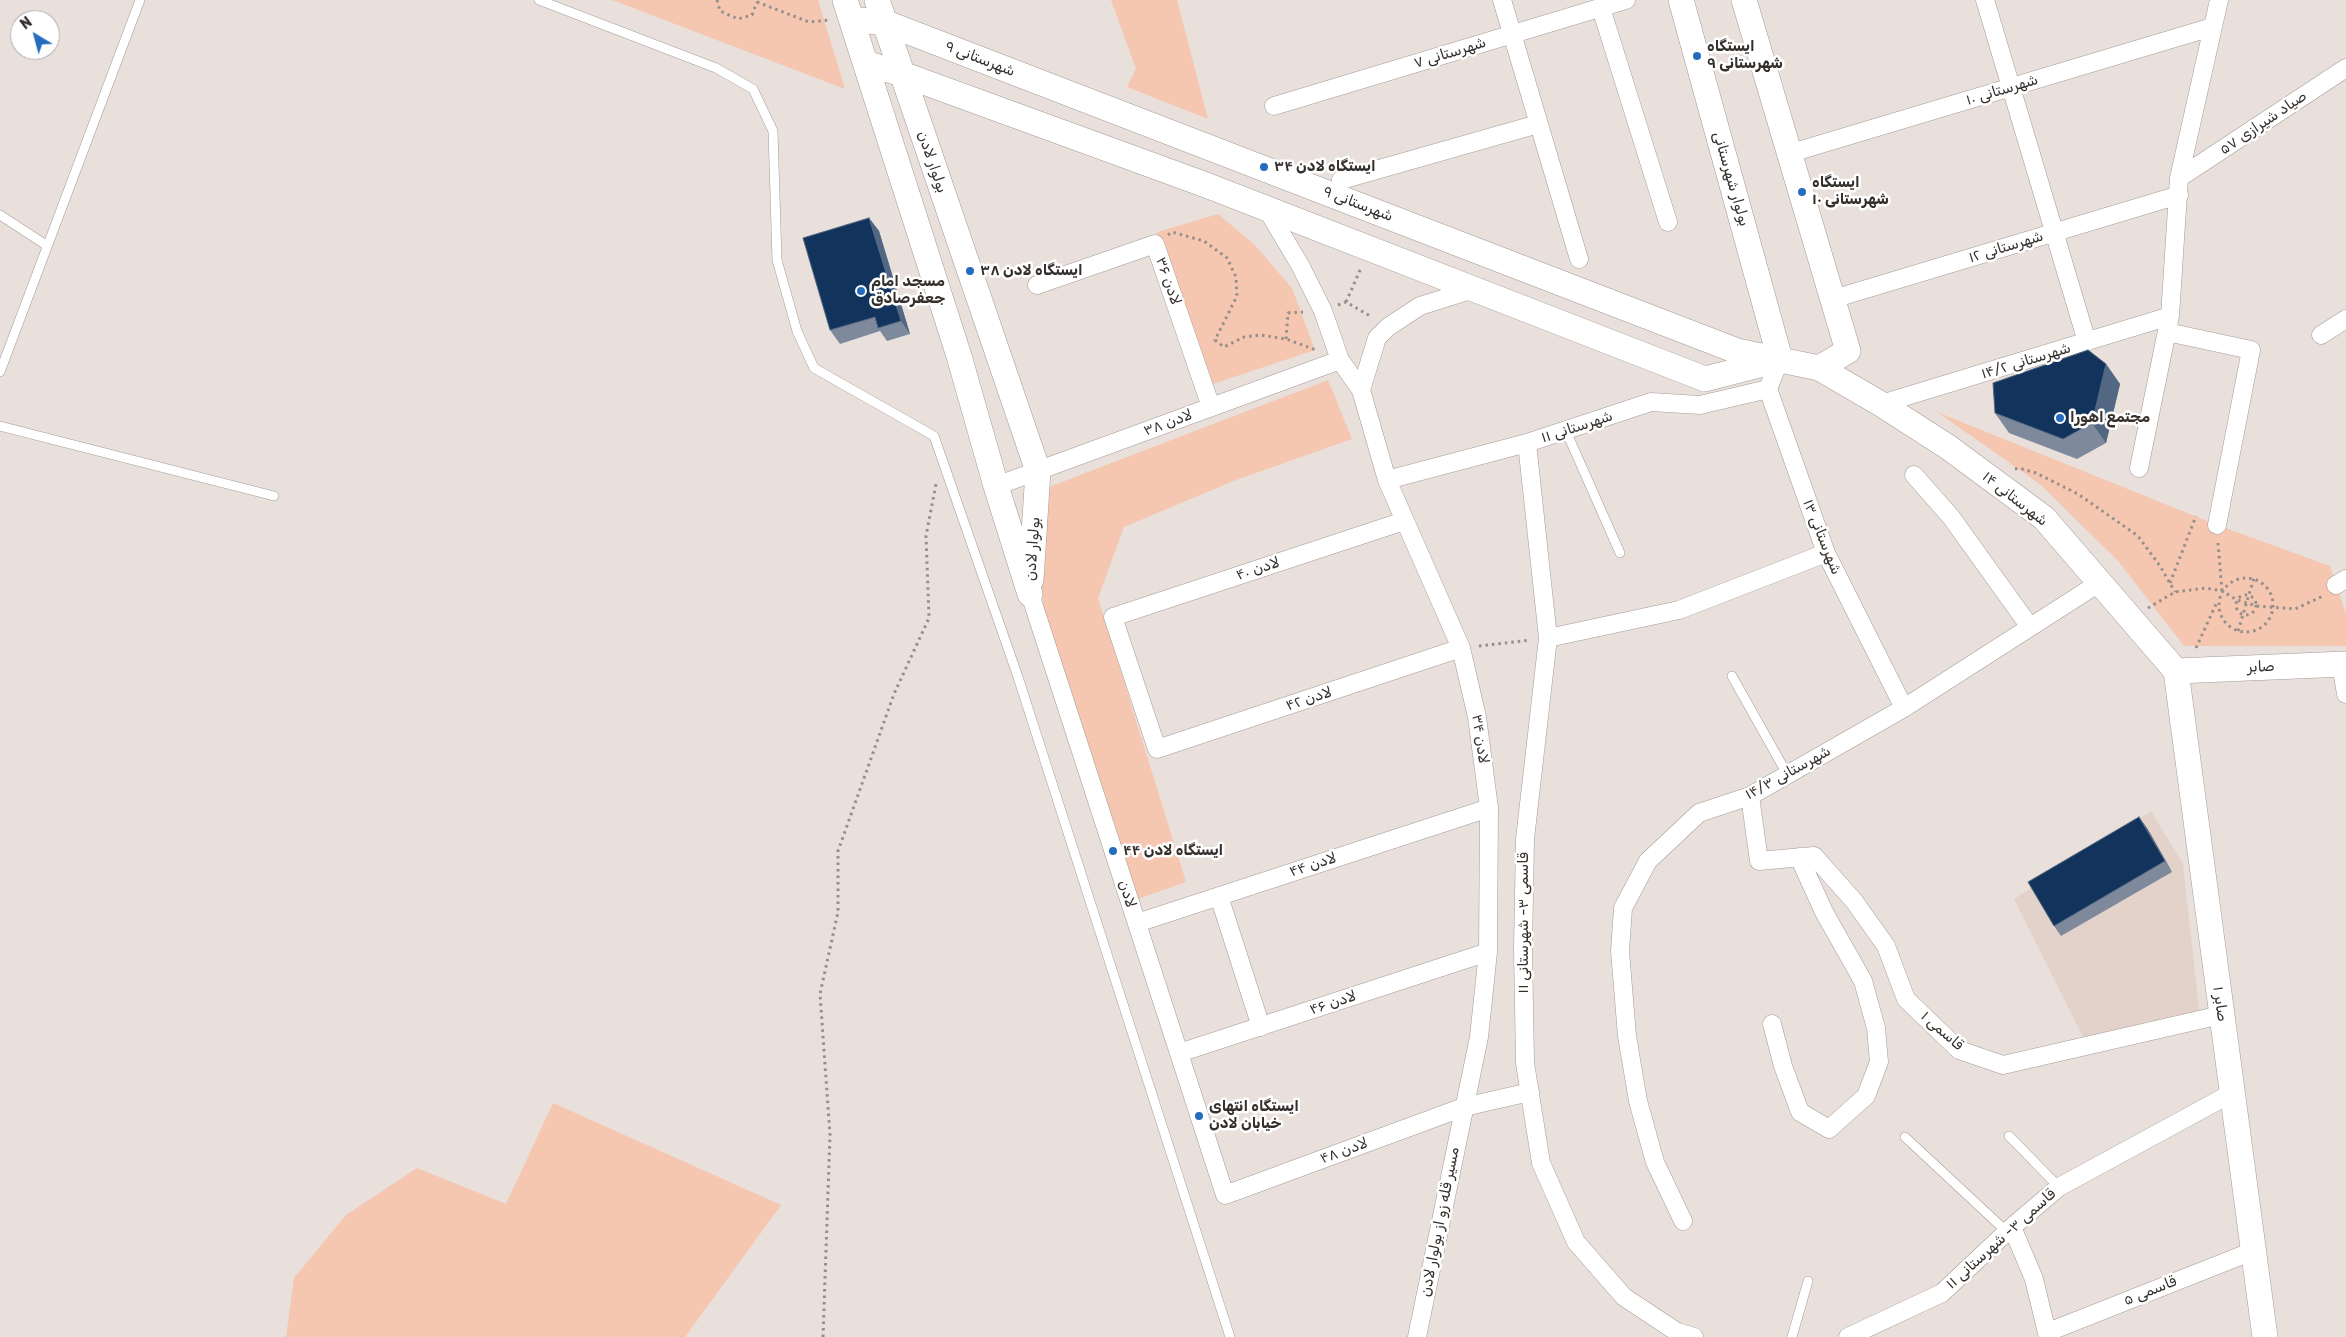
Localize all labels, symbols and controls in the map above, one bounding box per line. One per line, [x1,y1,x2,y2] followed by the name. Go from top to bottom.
[10,10,60,60] north arrow
[17,14,35,33] text: N
[1412,33,1488,73] street label: شهرستانی ۷
[942,37,1018,81] street label: شهرستانی ۹
[1707,38,1783,73] place label: ایستگاه شهرستانی ۹
[1691,50,1703,62] marker: ایستگاه شهرستانی ۹
[1964,71,2040,109] street label: شهرستانی ۱۰
[2216,87,2310,159] street label: صیاد شیرازی ۵۷
[913,129,951,195] street label: بولوار لادن
[1709,130,1753,228] street label: بولوار شهرستانی
[1274,158,1376,176] place label: ایستگاه لادن ۳۴
[1258,161,1270,173] marker: ایستگاه لادن ۳۴
[1812,174,1889,209] place label: ایستگاه شهرستانی ۱۰
[1320,182,1396,226] street label: شهرستانی ۹
[1796,186,1808,198] marker: ایستگاه شهرستانی ۱۰
[1967,227,2045,267] street label: شهرستانی ۱۲
[1151,255,1185,307] street label: لادن ۳۶
[980,262,1083,280] place label: ایستگاه لادن ۳۸
[964,265,976,277] marker: ایستگاه لادن ۳۸
[871,273,945,308] place label: مسجد امام جعفرصادق
[855,285,867,297] marker: مسجد امام جعفرصادق
[1979,339,2073,383] street label: شهرستانی ۱۴/۲
[1141,406,1195,440] street label: لادن ۳۸
[1539,407,1615,447] street label: شهرستانی ۱۱
[2070,409,2150,427] place label: مجتمع اهورا
[2054,412,2066,424] marker: مجتمع اهورا
[1979,468,2051,530] street label: شهرستانی ۱۴
[1799,497,1845,577] street label: شهرستانی ۱۳
[1022,516,1044,582] street label: بولوار لادن
[1234,554,1282,584] street label: لادن ۴۰
[2247,658,2275,676] street label: صابر
[1284,683,1334,715] street label: لادن ۴۲
[1468,713,1492,765] street label: لادن ۳۴
[1742,742,1834,804] street label: شهرستانی ۱۴/۳
[1123,842,1223,860] place label: ایستگاه لادن ۴۴
[1107,845,1119,857] marker: ایستگاه لادن ۴۴
[1287,849,1339,881] street label: لادن ۴۴
[1515,852,1533,994] street label: قاسمی ۳- شهرستانی ۱۱
[1114,878,1140,910] street label: لادن
[2209,985,2231,1023] street label: صابر ۱
[1307,987,1359,1019] street label: لادن ۴۶
[1917,1007,1967,1055] street label: قاسمی ۱
[1209,1098,1299,1133] place label: ایستگاه انتهای خیابان لادن
[1193,1110,1205,1122] marker: ایستگاه انتهای خیابان لادن
[1318,1134,1370,1168] street label: لادن ۴۸
[1417,1146,1463,1298] street label: مسیر قله زو از بولوار لادن
[1942,1185,2060,1293] street label: قاسمی ۳- شهرستانی ۱۱
[2121,1272,2179,1310] street label: قاسمی ۵

